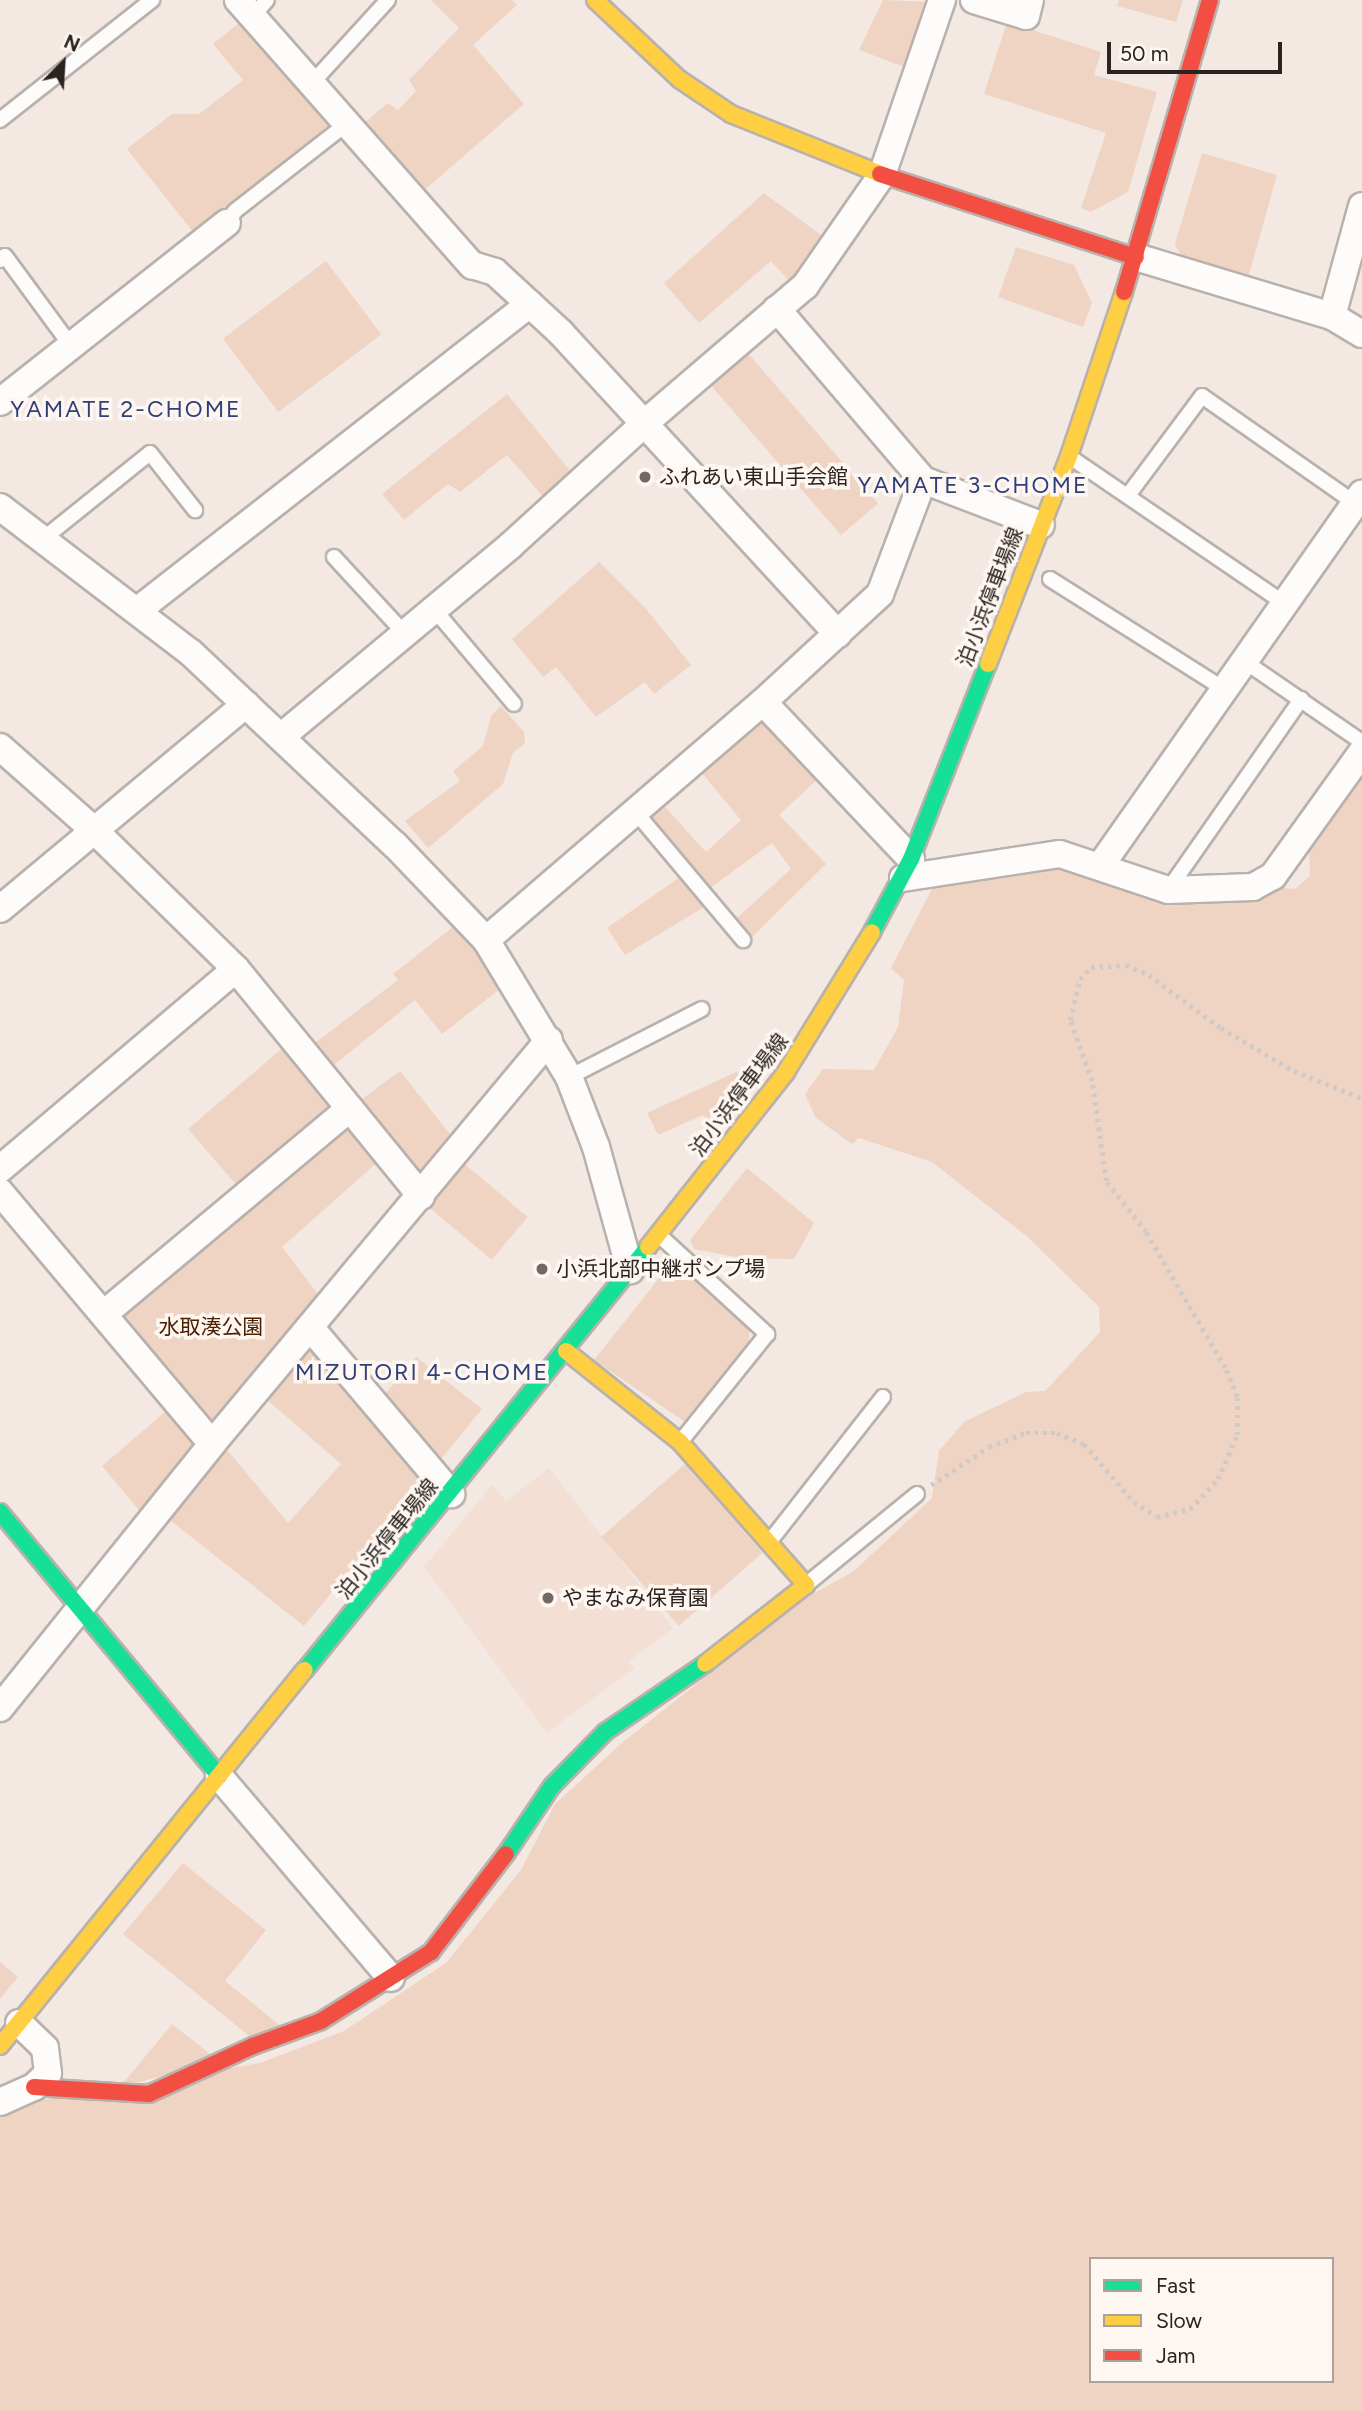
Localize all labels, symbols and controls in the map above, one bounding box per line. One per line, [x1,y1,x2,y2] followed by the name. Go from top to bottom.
[28,28,98,98] north arrow
[1110,28,1285,72] scale bar
[60,30,83,57] text: N
[1120,41,1169,66] text: 50 m
[12,395,240,423] district label: YAMATE 2-CHOME
[659,464,848,490] place label: ふれあい東山手会館
[637,469,653,485] marker: ふれあい東山手会館
[859,471,1087,499] district label: YAMATE 3-CHOME
[952,524,1028,670] street label: 泊小浜停車場線
[685,1029,793,1161] street label: 泊小浜停車場線
[556,1256,766,1282] place label: 小浜北部中継ポンプ場
[534,1261,550,1277] marker: 小浜北部中継ポンプ場
[159,1314,263,1340] park label: 水取湊公園
[297,1358,547,1386] district label: MIZUTORI 4-CHOME
[331,1474,443,1604] street label: 泊小浜停車場線
[562,1585,709,1611] place label: やまなみ保育園
[540,1590,556,1606] marker: やまなみ保育園
[1089,2257,1334,2383] legend
[1156,2273,1196,2298] text: Fast
[1156,2308,1202,2333] text: Slow
[1156,2343,1195,2368] text: Jam

